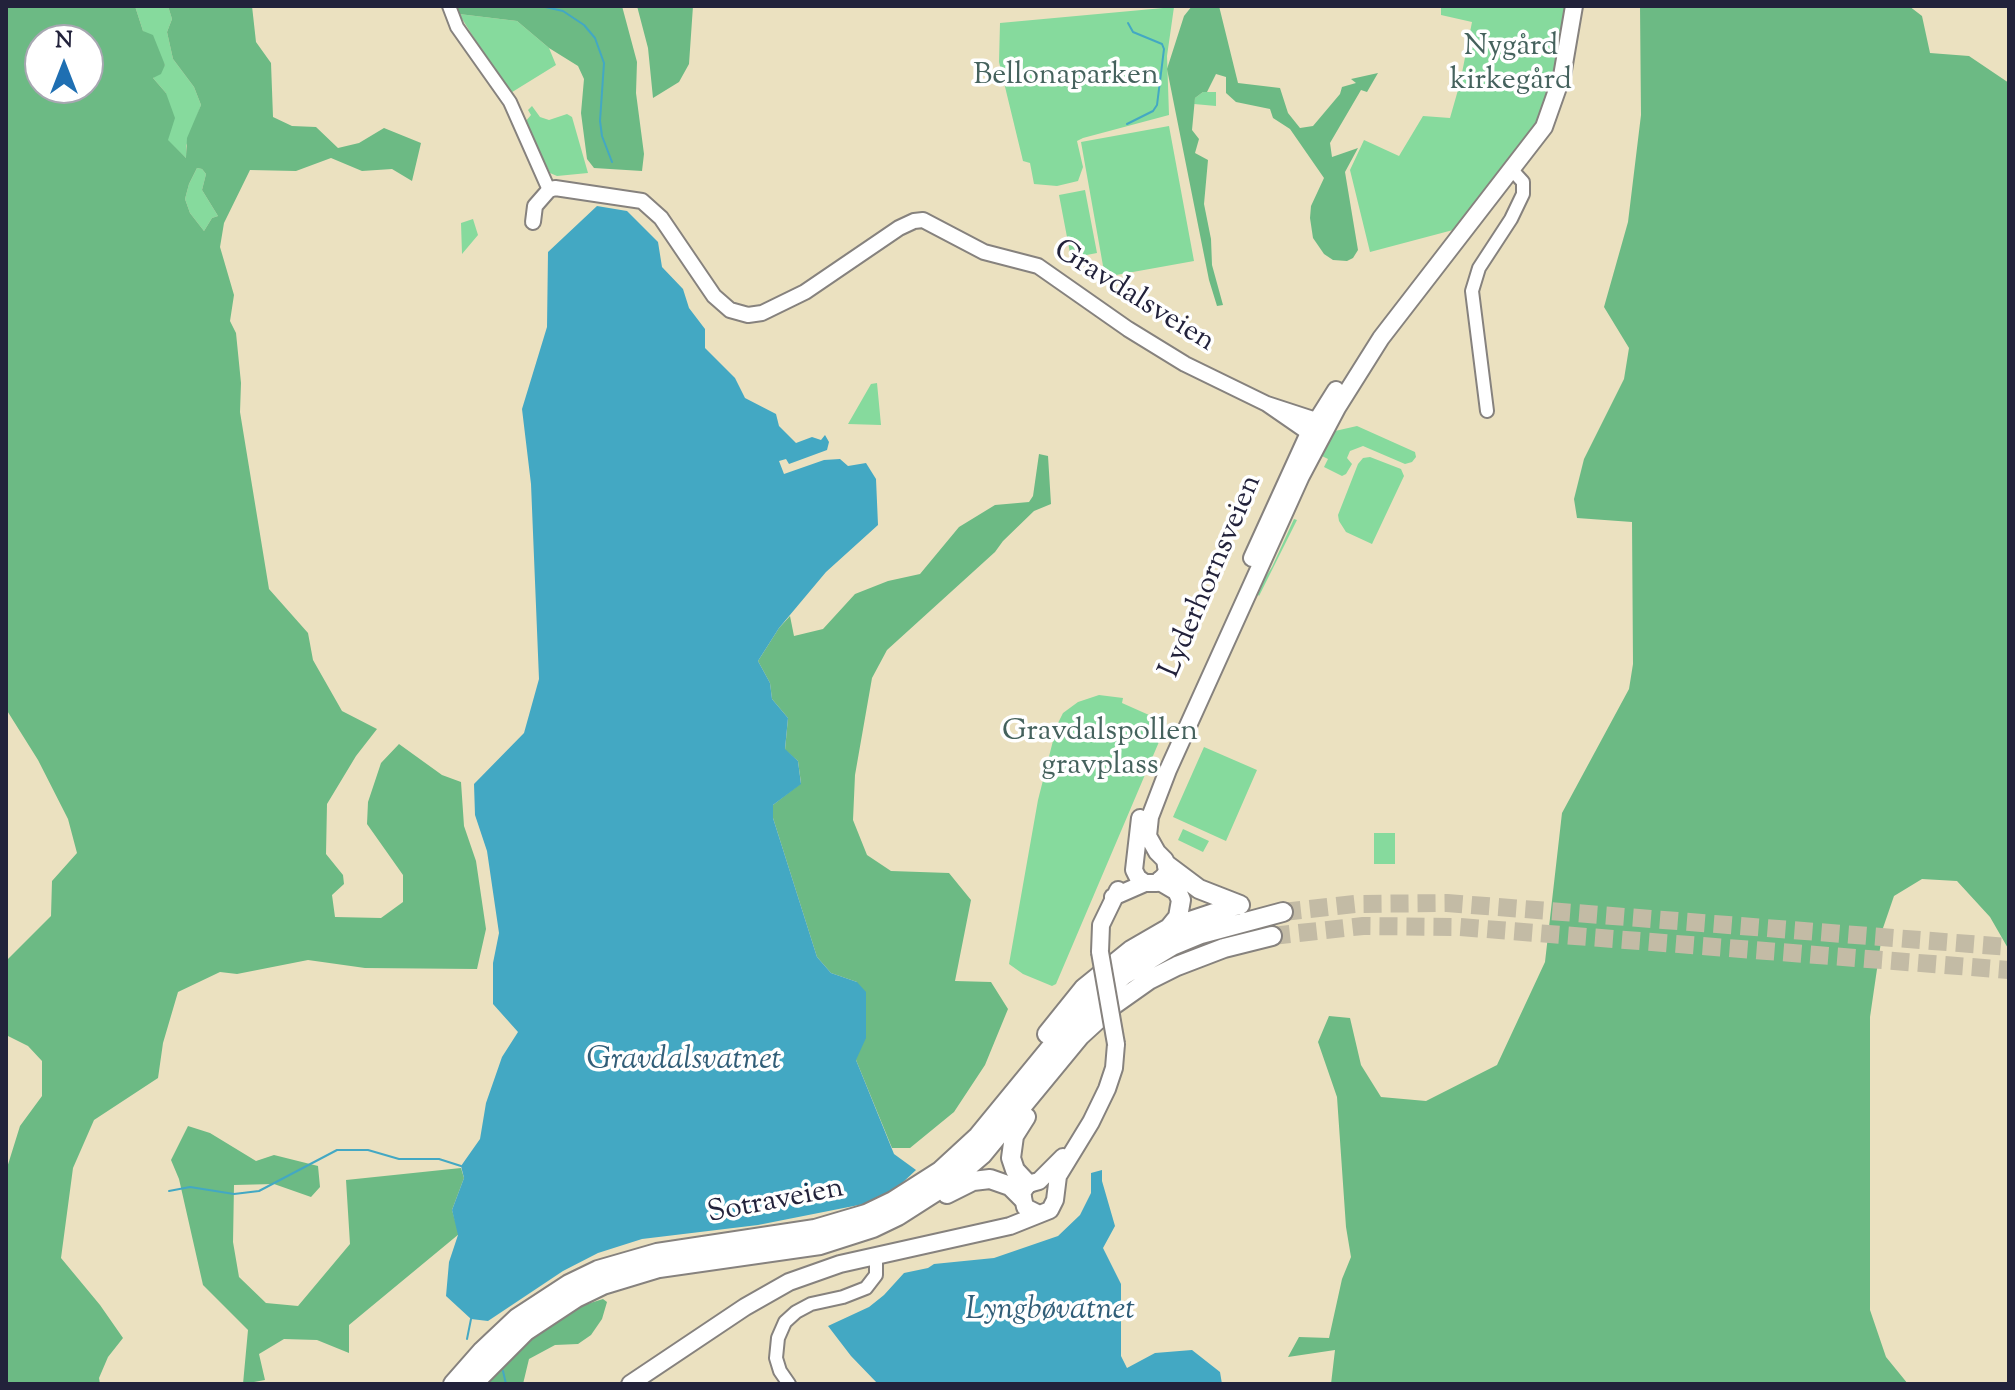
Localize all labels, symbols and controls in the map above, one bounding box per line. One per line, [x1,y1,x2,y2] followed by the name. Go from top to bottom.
[24,24,104,104] north arrow
[55,26,73,58] text: N
[1450,31,1572,102] park label: Nygård kirkegård
[973,60,1159,96] park label: Bellonaparken
[1046,234,1220,362] street label: Gravdalsveien
[1154,470,1272,684] street label: Lyderhornsveien
[1002,716,1198,786] park label: Gravdalspollen gravplass
[587,1044,781,1082] water label: Gravdalsvatnet
[705,1172,847,1234] street label: Sotraveien
[965,1294,1135,1332] water label: Lyngbøvatnet

